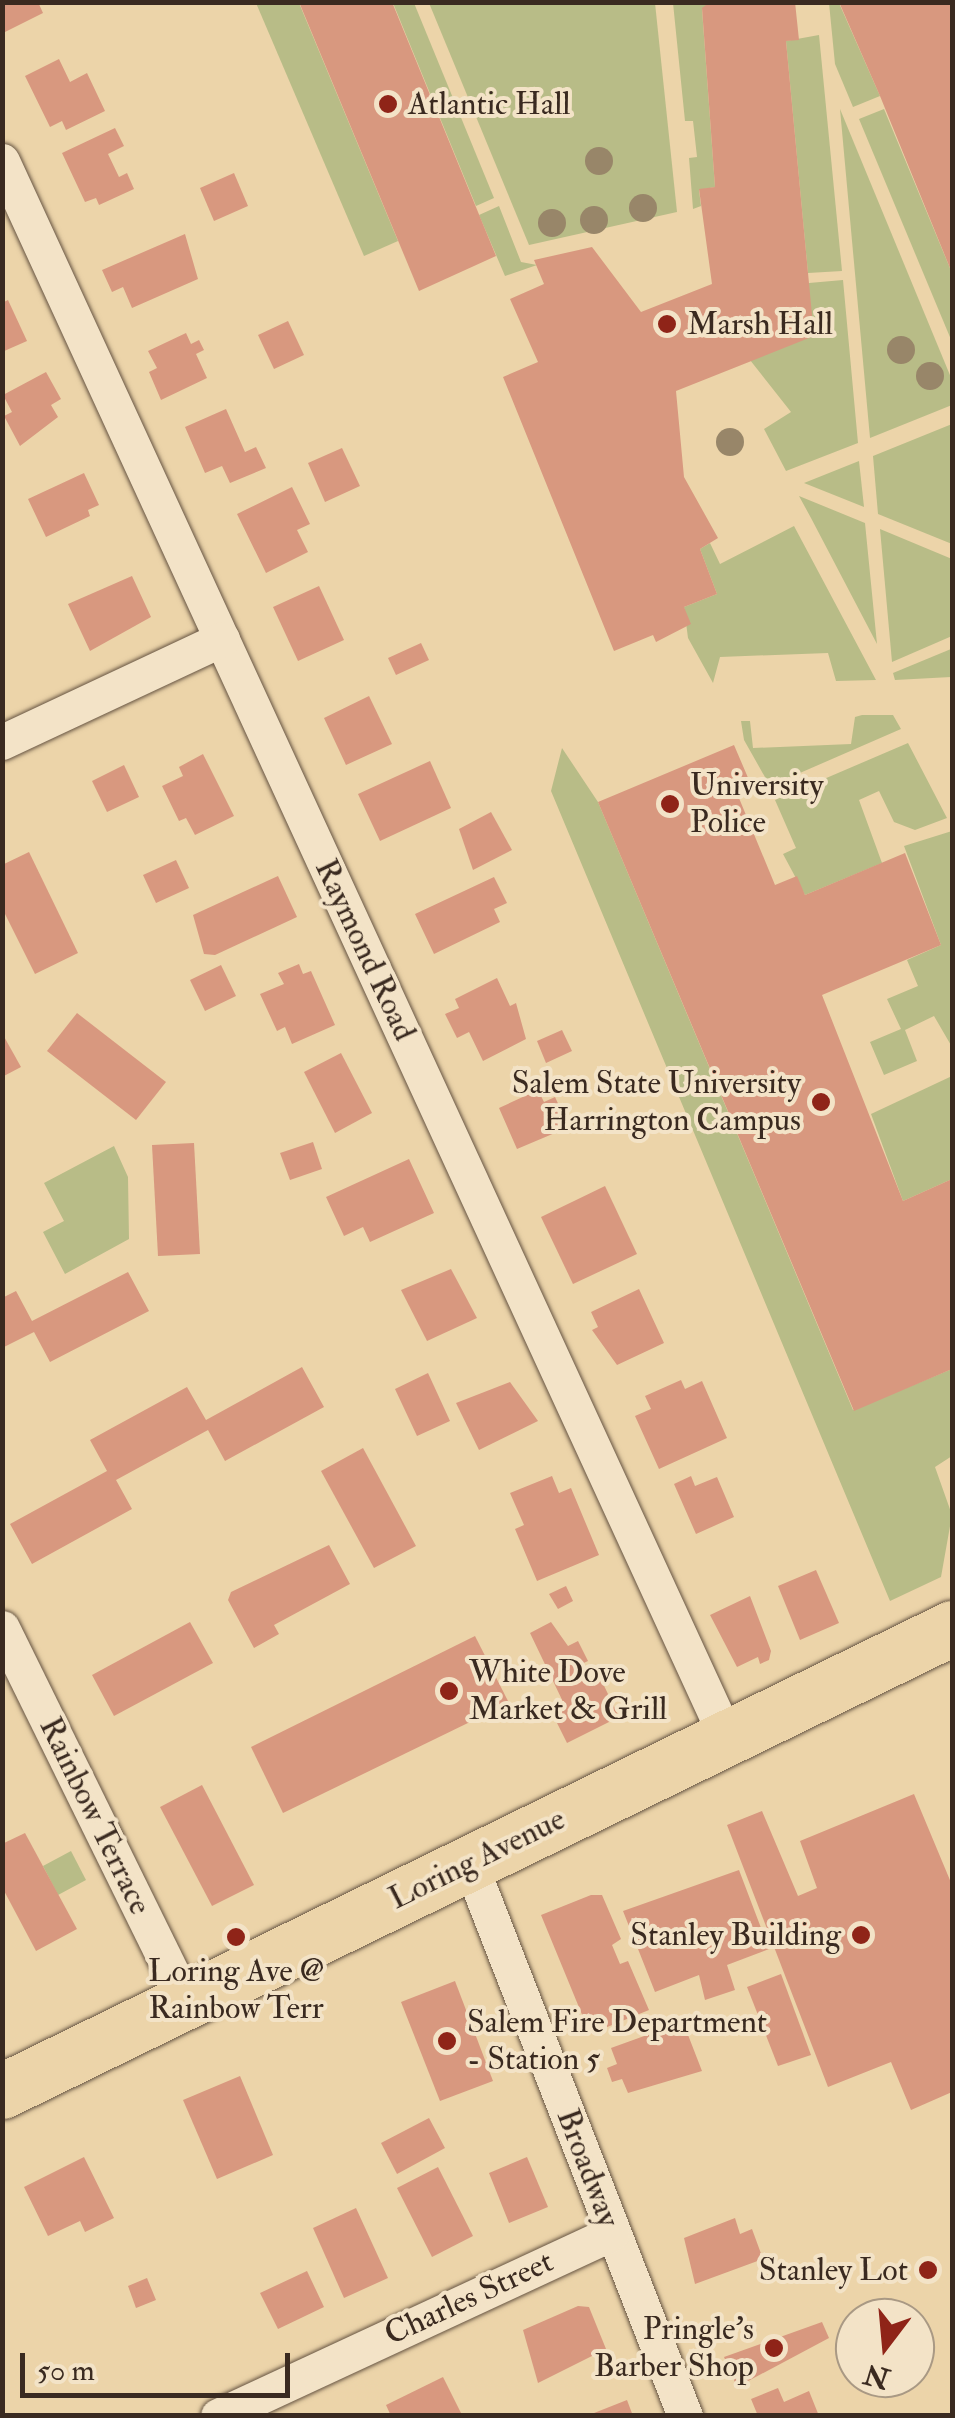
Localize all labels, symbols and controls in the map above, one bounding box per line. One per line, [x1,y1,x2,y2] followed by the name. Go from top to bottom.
[408,85,571,123] place label: Atlantic Hall
[377,93,399,115] marker: Atlantic Hall
[687,305,833,343] place label: Marsh Hall
[656,313,678,335] marker: Marsh Hall
[690,767,823,842] place label: University Police
[659,793,681,815] marker: University Police
[306,853,424,1047] street label: Raymond Road
[512,1065,801,1140] place label: Salem State University Harrington Campus
[810,1091,832,1113] marker: Salem State University Harrington Campus
[469,1654,667,1729] place label: White Dove Market & Grill
[438,1680,460,1702] marker: White Dove Market & Grill
[31,1711,159,1921] street label: Rainbow Terrace
[383,1800,571,1918] street label: Loring Avenue
[630,1916,841,1954] place label: Stanley Building
[850,1924,872,1946] marker: Stanley Building
[225,1926,247,1948] marker: Loring Ave @ Rainbow Terr
[148,1953,324,2028] place label: Loring Ave @ Rainbow Terr
[467,2004,767,2079] place label: Salem Fire Department - Station 5
[436,2030,458,2052] marker: Salem Fire Department - Station 5
[548,2104,628,2232] street label: Broadway
[379,2242,559,2354] street label: Charles Street
[759,2251,908,2289] place label: Stanley Lot
[917,2259,939,2281] marker: Stanley Lot
[835,2298,935,2398] north arrow
[594,2311,754,2386] place label: Pringle's Barber Shop
[25,2333,295,2395] scale bar
[763,2337,785,2359] marker: Pringle's Barber Shop
[37,2352,95,2389] text: 50 m
[860,2355,894,2396] text: N

